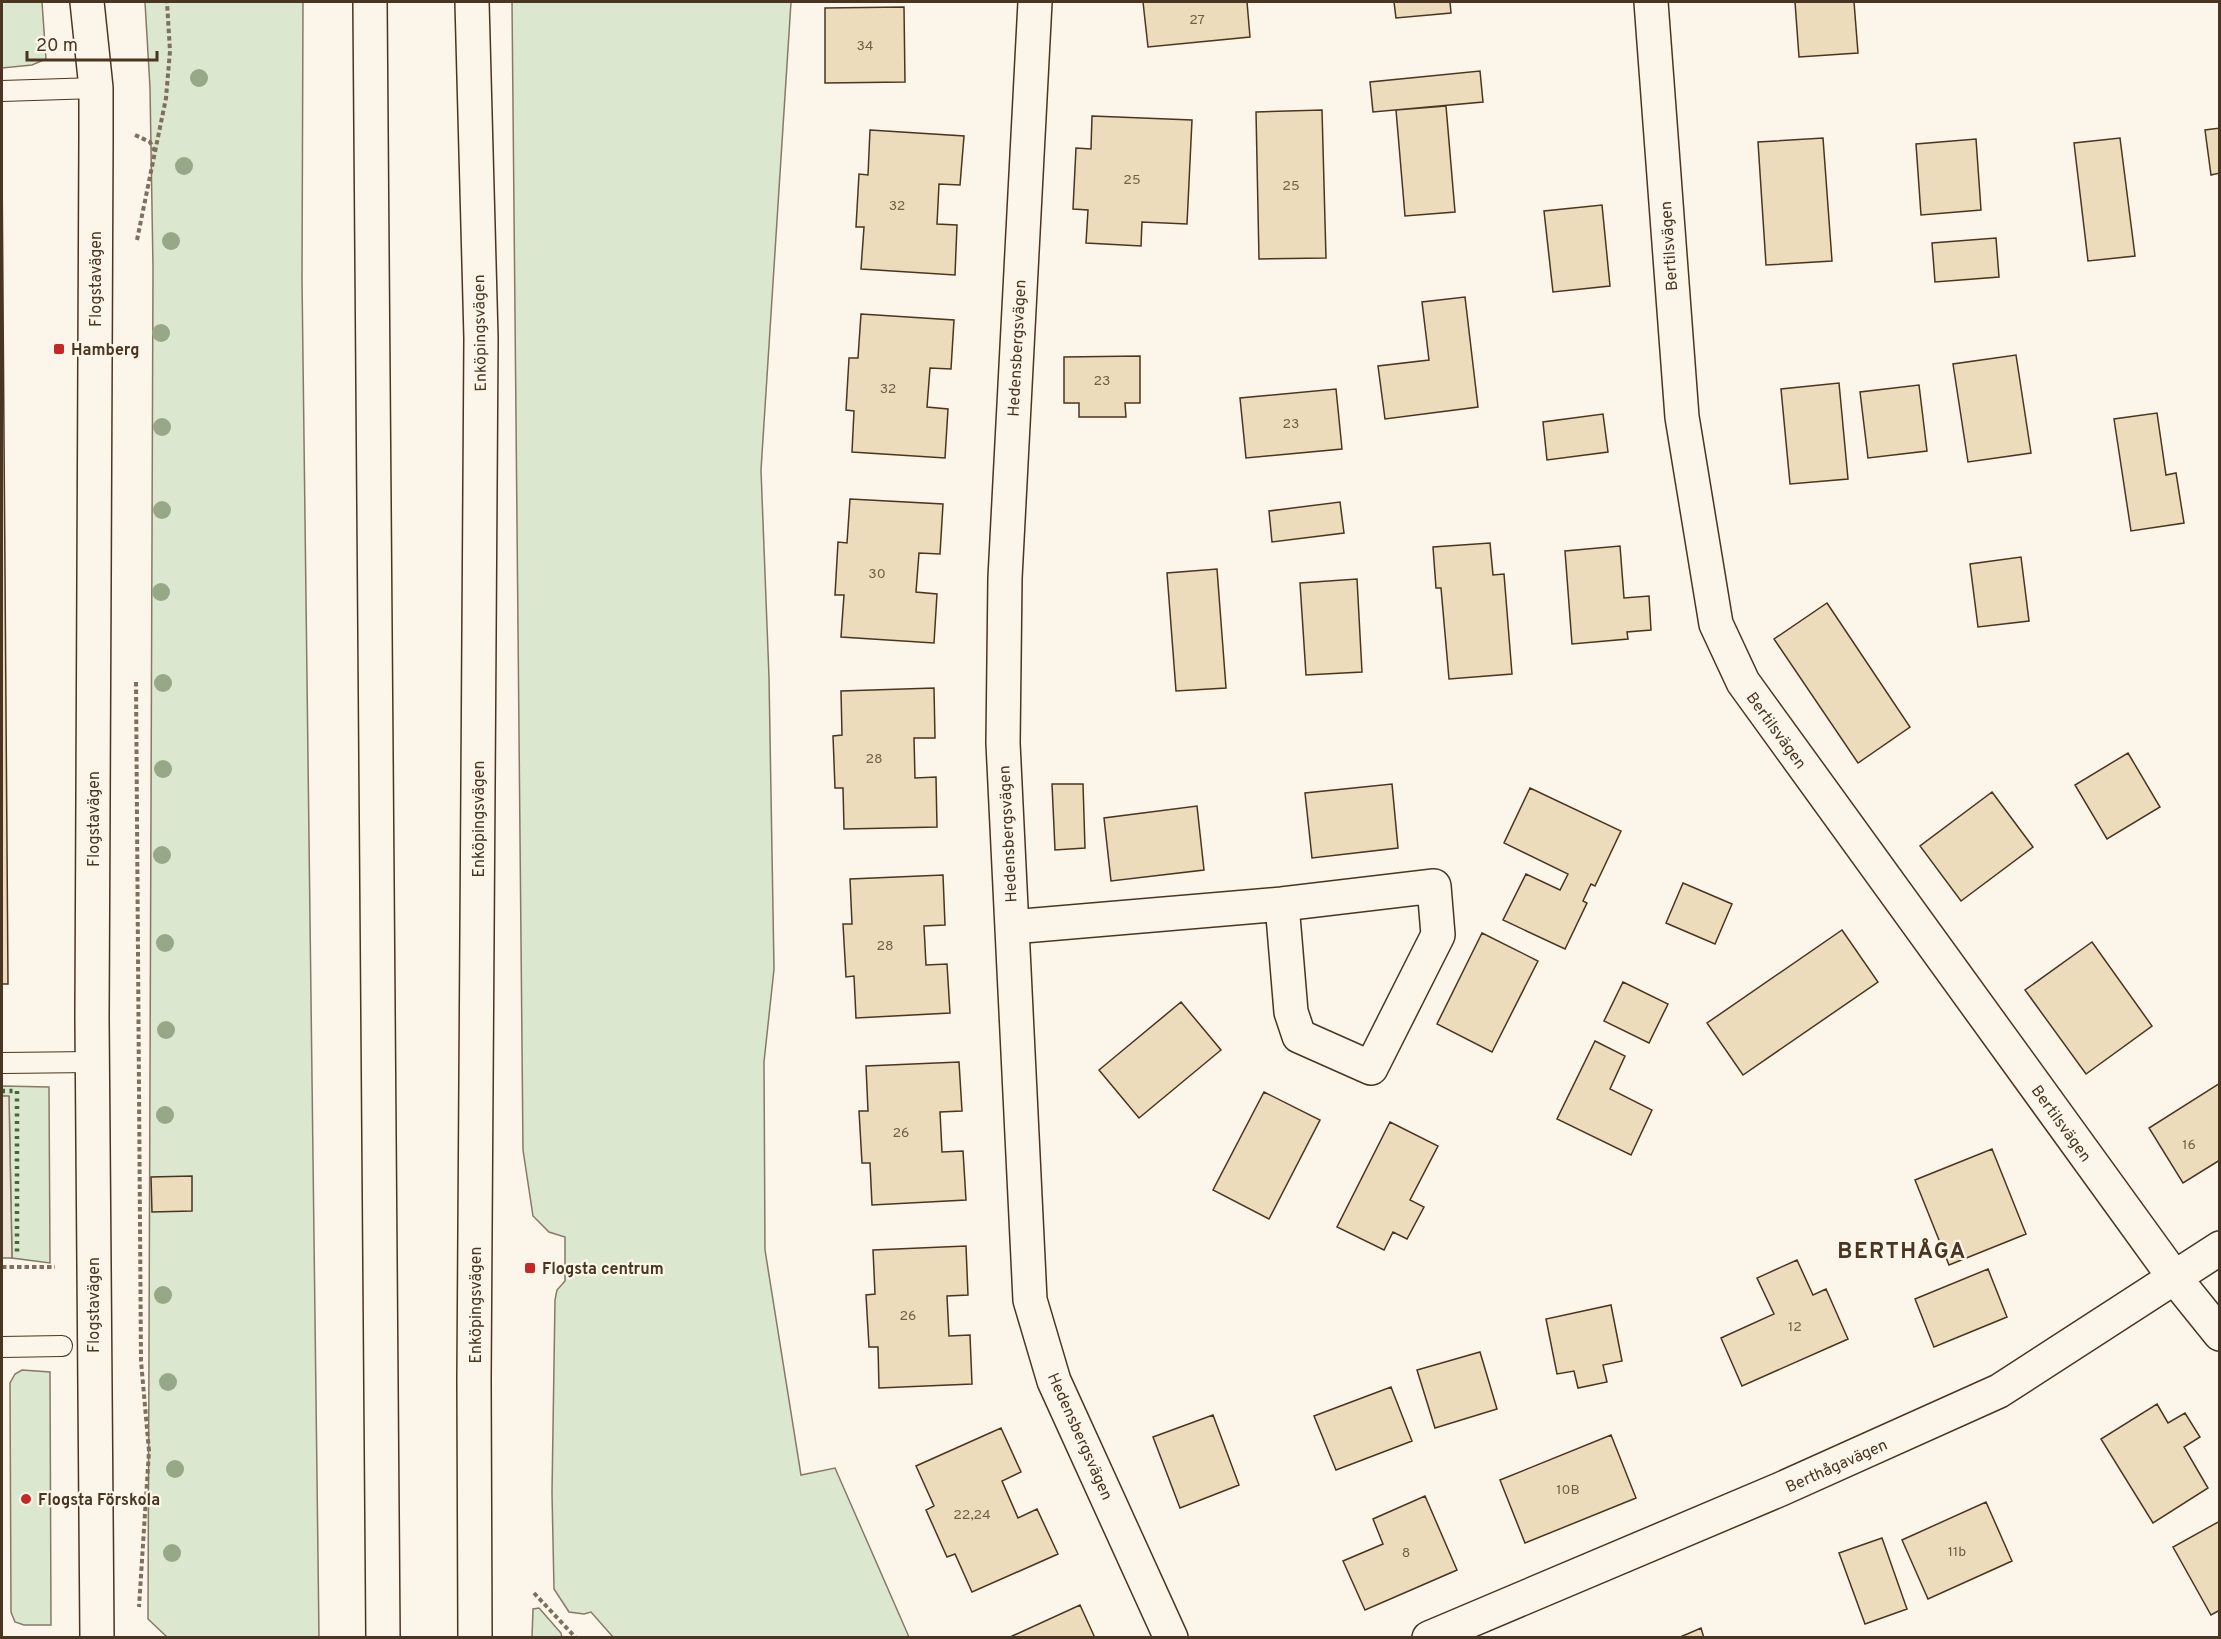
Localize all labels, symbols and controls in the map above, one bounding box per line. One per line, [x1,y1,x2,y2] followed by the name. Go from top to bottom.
[1189,12,1205,29] house number: 27
[27,24,158,62] scale bar
[36,35,78,58] text: 20 m
[856,38,874,55] house number: 34
[1123,172,1141,189] house number: 25
[1282,178,1300,195] house number: 25
[889,198,905,215] house number: 32
[1657,200,1683,291] street label: Bertilsvägen
[87,231,107,327] street label: Flogstavägen
[470,274,492,392] street label: Enköpingsvägen
[1004,279,1032,417] street label: Hedensbergsvägen
[71,341,139,361] place label: Hamberg
[52,342,66,356] marker: Hamberg
[1094,373,1111,390] house number: 23
[880,381,896,398] house number: 32
[1283,416,1300,433] house number: 23
[868,566,886,583] house number: 30
[1741,689,1810,773] street label: Bertilsvägen
[865,751,883,768] house number: 28
[470,760,490,878] street label: Enköpingsvägen
[995,765,1023,903] street label: Hedensbergsvägen
[85,771,105,867] street label: Flogstavägen
[876,938,894,955] house number: 28
[2026,1082,2095,1166] street label: Bertilsvägen
[893,1125,909,1142] house number: 26
[2182,1137,2196,1154] house number: 16
[1837,1238,1967,1266] district label: BERTHÅGA
[467,1246,487,1364] street label: Enköpingsvägen
[85,1257,105,1353] street label: Flogstavägen
[542,1260,664,1280] place label: Flogsta centrum
[523,1261,537,1275] marker: Flogsta centrum
[900,1308,916,1325] house number: 26
[1788,1319,1802,1336] house number: 12
[1042,1370,1116,1504] street label: Hedensbergsvägen
[1783,1435,1891,1498] street label: Berthågavägen
[1556,1482,1580,1499] house number: 10B
[38,1491,160,1511] place label: Flogsta Förskola
[19,1492,33,1506] marker: Flogsta Förskola
[953,1507,991,1524] house number: 22,24
[1948,1544,1966,1561] house number: 11b
[1402,1545,1410,1562] house number: 8

